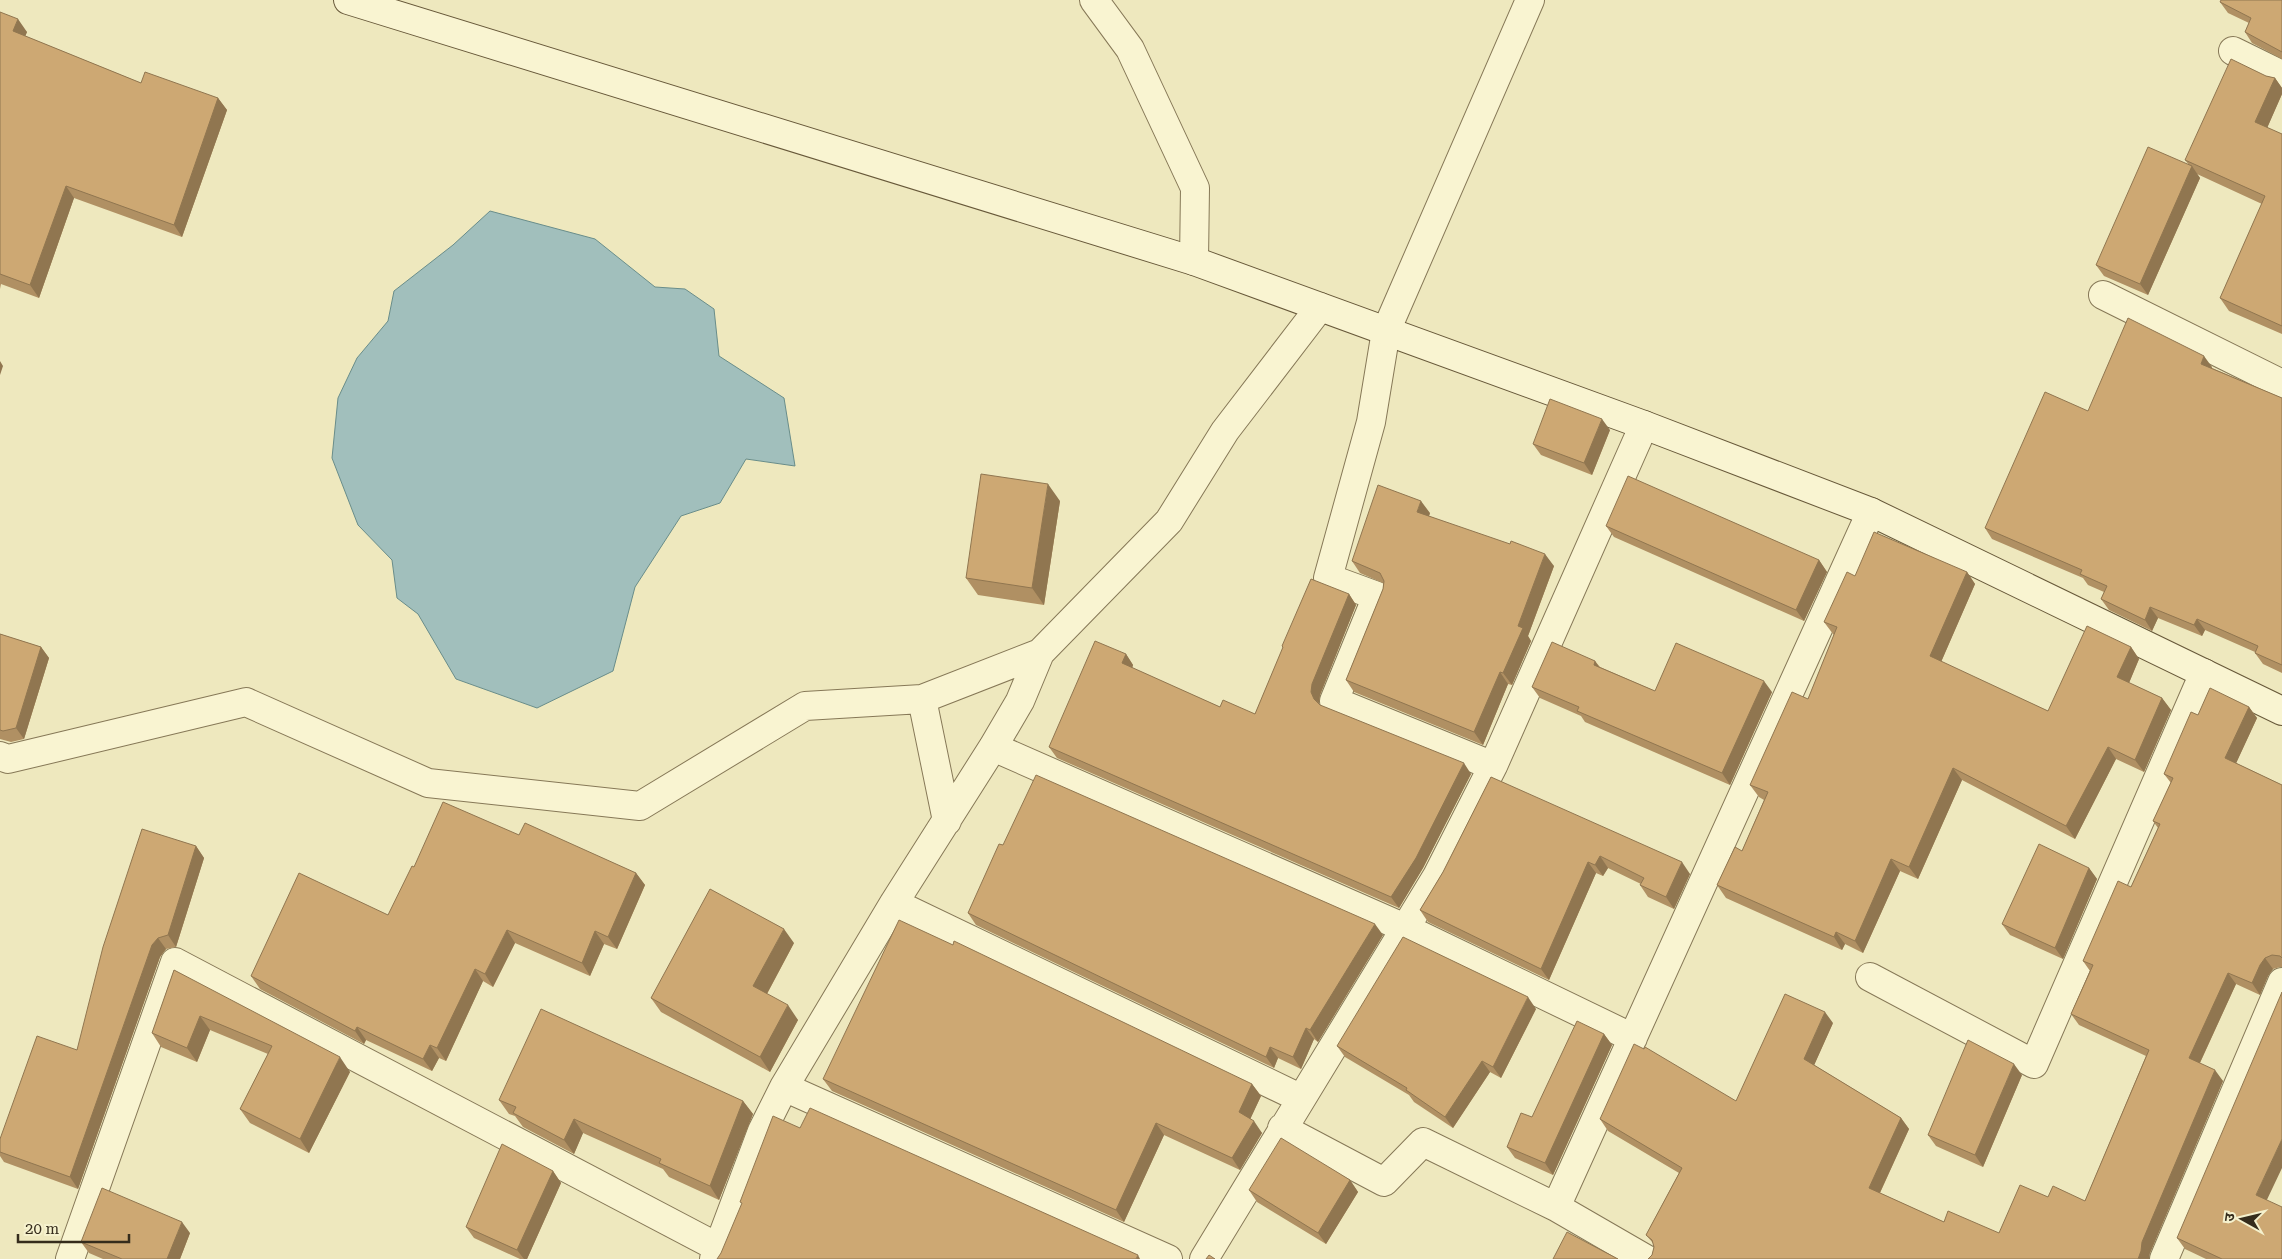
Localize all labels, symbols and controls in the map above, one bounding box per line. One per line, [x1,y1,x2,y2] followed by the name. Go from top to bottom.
[2217,1194,2267,1244] north arrow
[2221,1211,2238,1222] text: उ
[18,1212,129,1244] scale bar
[25,1220,60,1238] text: 20 m

